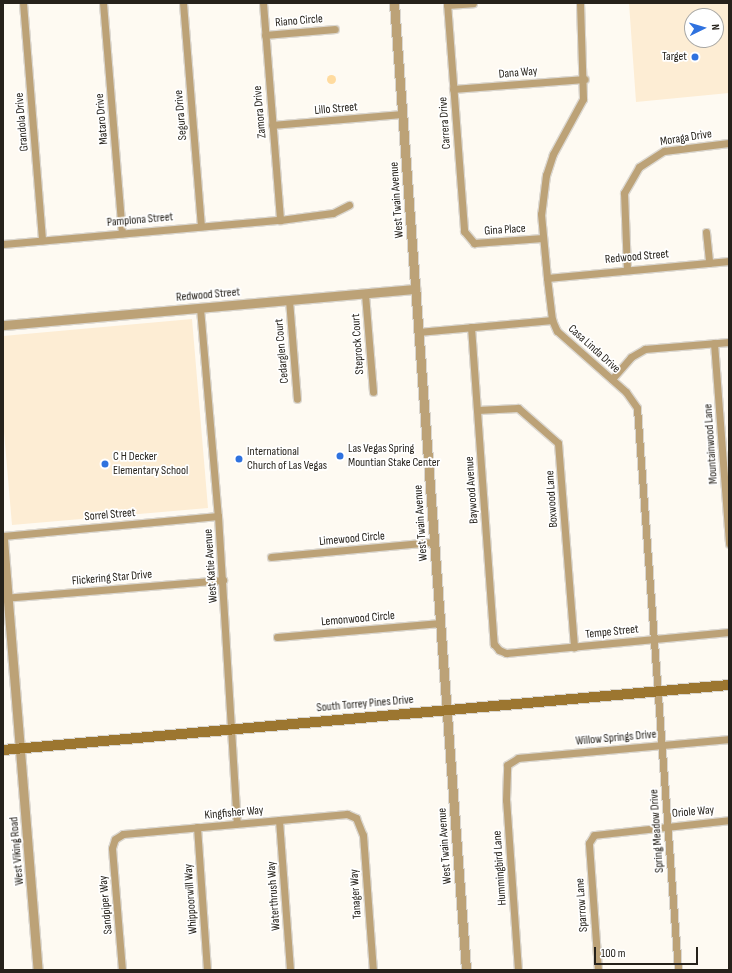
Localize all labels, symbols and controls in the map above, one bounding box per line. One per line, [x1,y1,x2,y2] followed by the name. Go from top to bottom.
[684,8,724,48] north arrow
[275,12,323,30] street label: Riano Circle
[709,24,722,30] text: N
[662,50,687,64] place label: Target
[690,52,700,62] marker: Target
[498,64,538,82] street label: Dana Way
[251,85,269,139] street label: Zamora Drive
[172,89,190,141] street label: Segura Drive
[12,92,32,152] street label: Grandola Drive
[93,93,111,145] street label: Mataro Drive
[436,96,454,150] street label: Carrera Drive
[314,100,358,118] street label: Lillo Street
[659,127,713,149] street label: Moraga Drive
[387,161,407,239] street label: West Twain Avenue
[106,210,174,230] street label: Pamplona Street
[484,221,526,239] street label: Gina Place
[604,247,670,267] street label: Redwood Street
[175,285,241,305] street label: Redwood Street
[349,313,367,375] street label: Steprock Court
[272,318,292,384] street label: Cedarglen Court
[565,322,623,376] street label: Casa Linda Drive
[701,403,721,485] street label: Mountainwood Lane
[348,442,440,470] place label: Las Vegas Spring Mountian Stake Center
[247,445,327,473] place label: International Church of Las Vegas
[113,450,188,478] place label: C H Decker Elementary School
[335,451,345,461] marker: Las Vegas Spring Mountian Stake Center
[234,454,244,464] marker: International Church of Las Vegas
[462,456,482,524] street label: Baywood Avenue
[100,459,110,469] marker: C H Decker Elementary School
[543,470,561,528] street label: Boxwood Lane
[411,484,431,562] street label: West Twain Avenue
[84,506,136,524] street label: Sorrel Street
[201,528,221,604] street label: West Katie Avenue
[319,529,385,549] street label: Limewood Circle
[71,567,153,589] street label: Flickering Star Drive
[321,609,395,629] street label: Lemonwood Circle
[585,622,639,642] street label: Tempe Street
[316,693,414,715] street label: South Torrey Pines Drive
[575,727,657,749] street label: Willow Springs Drive
[647,789,667,873] street label: Spring Meadow Drive
[204,803,264,823] street label: Kingfisher Way
[671,803,715,821] street label: Oriole Way
[435,807,455,885] street label: West Twain Avenue
[7,816,27,886] street label: West Viking Road
[490,830,510,906] street label: Hummingbird Lane
[264,861,284,931] street label: Waterthrush Way
[181,863,201,935] street label: Whippoorwill Way
[347,869,365,919] street label: Tanager Way
[96,875,116,935] street label: Sandpiper Way
[573,878,591,932] street label: Sparrow Lane
[596,939,700,965] scale bar
[601,946,626,961] text: 100 m

